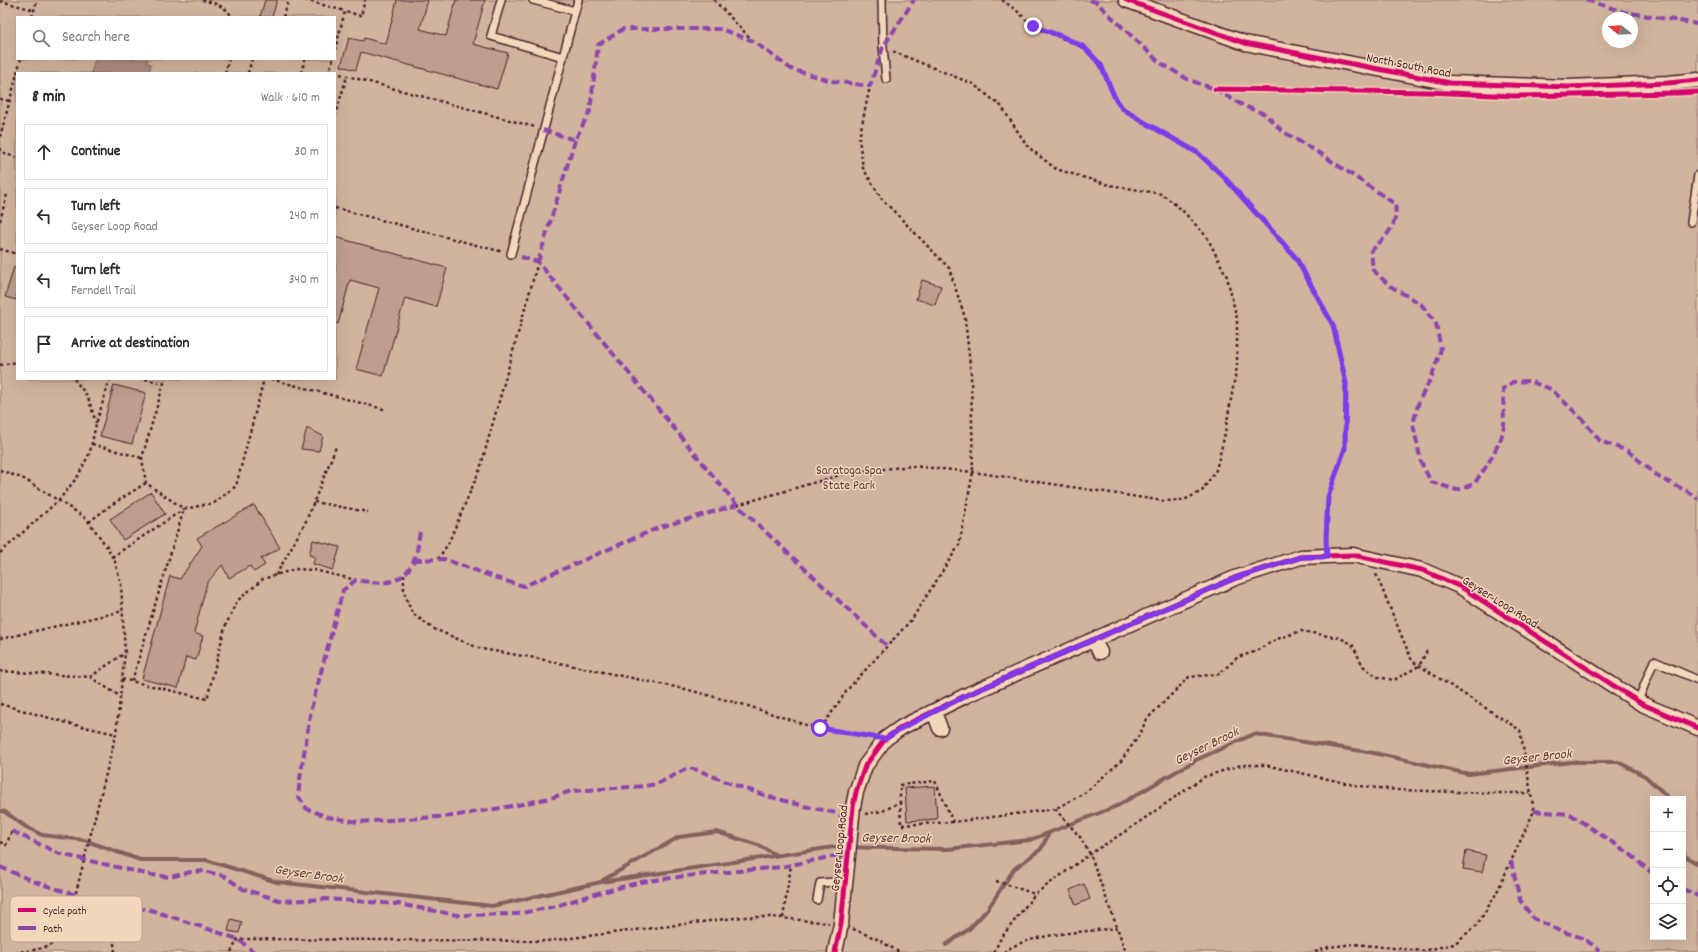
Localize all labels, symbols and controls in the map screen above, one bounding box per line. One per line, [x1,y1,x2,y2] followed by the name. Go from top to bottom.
[1602,12,1638,48] north arrow
[16,16,336,60] search box
[1024,17,1042,35] route end
[30,27,52,49] icon: search
[62,27,130,49] text: Search here
[1365,49,1453,84] street label: North South Road
[32,86,65,110] text: 8 min
[261,89,320,108] text: Walk · 610 m
[33,141,55,163] icon: ahead
[71,141,120,163] text: Continue
[294,143,319,162] text: 30 m
[71,196,120,218] text: Turn left
[33,205,55,227] icon: left
[289,207,319,226] text: 240 m
[71,218,158,237] text: Geyser Loop Road
[71,260,120,282] text: Turn left
[33,269,55,291] icon: left
[289,271,319,290] text: 340 m
[71,282,136,301] text: Ferndell Trail
[33,333,55,355] icon: arrive
[71,333,189,355] text: Arrive at destination
[816,462,883,496] park label: Saratoga Spa State Park
[1458,572,1541,634] street label: Geyser Loop Road
[811,719,829,737] route start
[1171,722,1244,771] water label: Geyser Brook
[1502,744,1574,772] water label: Geyser Brook
[1650,796,1686,940] map controls
[1650,796,1686,832] button: +
[827,804,854,892] street label: Geyser Loop Road
[861,828,932,850] water label: Geyser Brook
[1650,832,1686,868] button: −
[273,860,346,890] water label: Geyser Brook
[1650,868,1686,904] button: locate
[10,896,142,942] legend
[43,904,87,920] text: Cycle path
[1650,904,1686,940] button: layers
[43,922,62,938] text: Path

